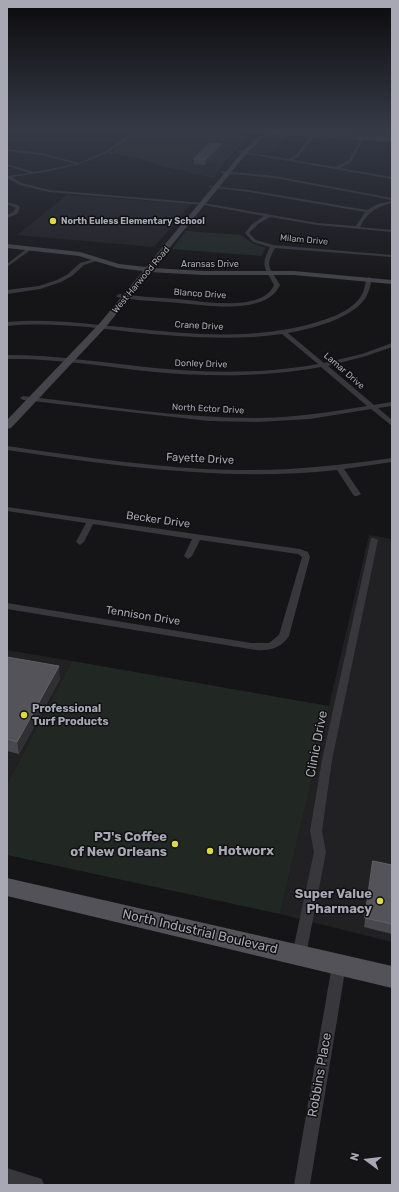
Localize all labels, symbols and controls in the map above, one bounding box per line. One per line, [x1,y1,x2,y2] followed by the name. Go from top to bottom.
[48,216,58,226] marker: North Euless Elementary School
[61,216,205,226] place label: North Euless Elementary School
[279,233,329,247] street label: Milam Drive
[110,245,172,315] street label: West Harwood Road
[181,259,239,269] street label: Aransas Drive
[173,287,227,301] street label: Blanco Drive
[174,319,224,333] street label: Crane Drive
[321,350,367,392] street label: Lamar Drive
[174,358,228,370] street label: Donley Drive
[172,402,244,416] street label: North Ector Drive
[166,451,234,467] street label: Fayette Drive
[125,509,191,531] street label: Becker Drive
[105,604,181,628] street label: Tennison Drive
[32,702,108,728] place label: Professional Turf Products
[303,709,331,779] street label: Clinic Drive
[19,710,29,720] marker: Professional Turf Products
[70,829,167,860] place label: PJ's Coffee of New Orleans
[170,839,180,849] marker: PJ's Coffee of New Orleans
[218,843,274,859] place label: Hotworx
[205,846,215,856] marker: Hotworx
[295,886,372,917] place label: Super Value Pharmacy
[375,896,385,906] marker: Super Value Pharmacy
[121,907,279,957] street label: North Industrial Boulevard
[305,1032,335,1118] street label: Robbins Place
[347,1140,387,1180] north arrow
[348,1151,362,1162] text: N

